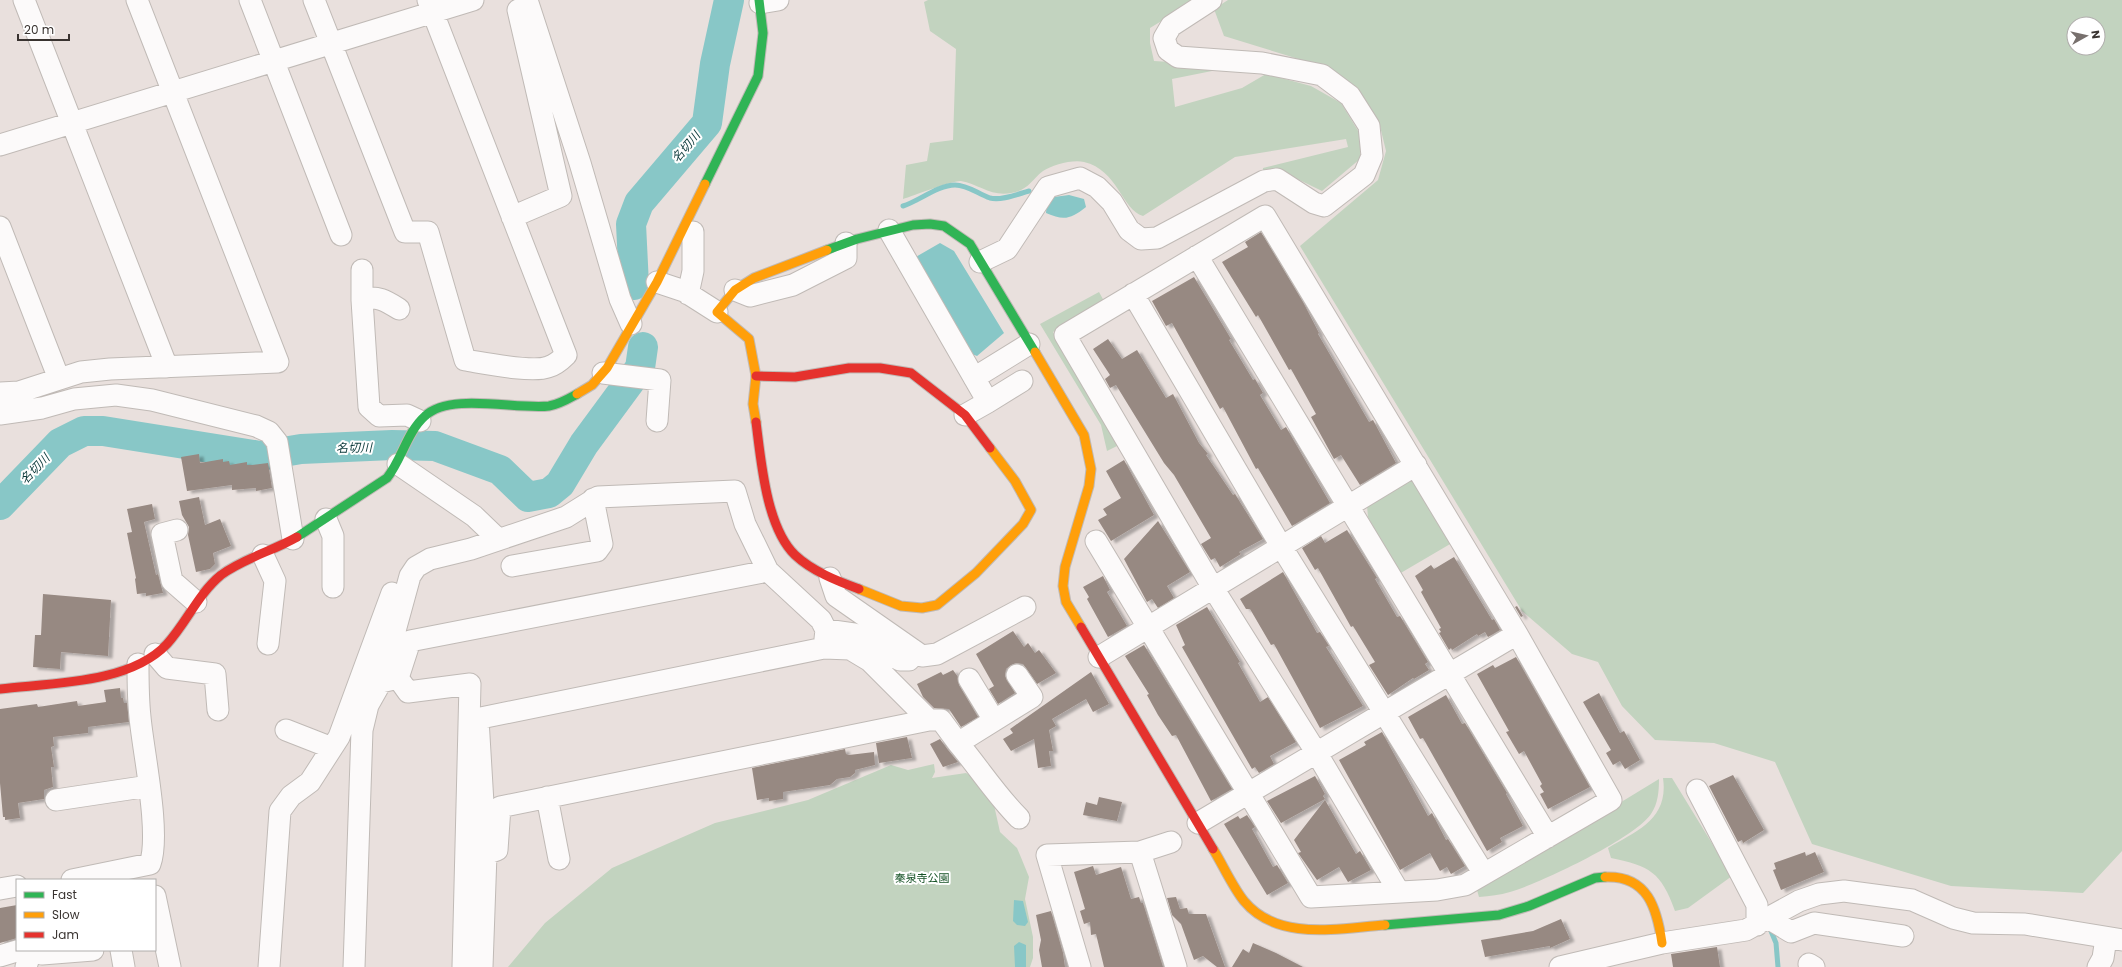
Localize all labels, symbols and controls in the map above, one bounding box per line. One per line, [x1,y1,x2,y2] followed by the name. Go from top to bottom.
[18,16,69,42] scale bar
[2066,16,2106,56] north arrow
[24,21,54,38] text: 20 m
[2087,29,2104,40] text: N
[668,126,705,166] water label: 名切川
[336,439,374,456] water label: 名切川
[16,448,55,488] water label: 名切川
[895,870,950,886] park label: 秦泉寺公園
[16,879,156,951] legend
[52,886,77,903] text: Fast
[52,906,80,923] text: Slow
[52,926,79,943] text: Jam

